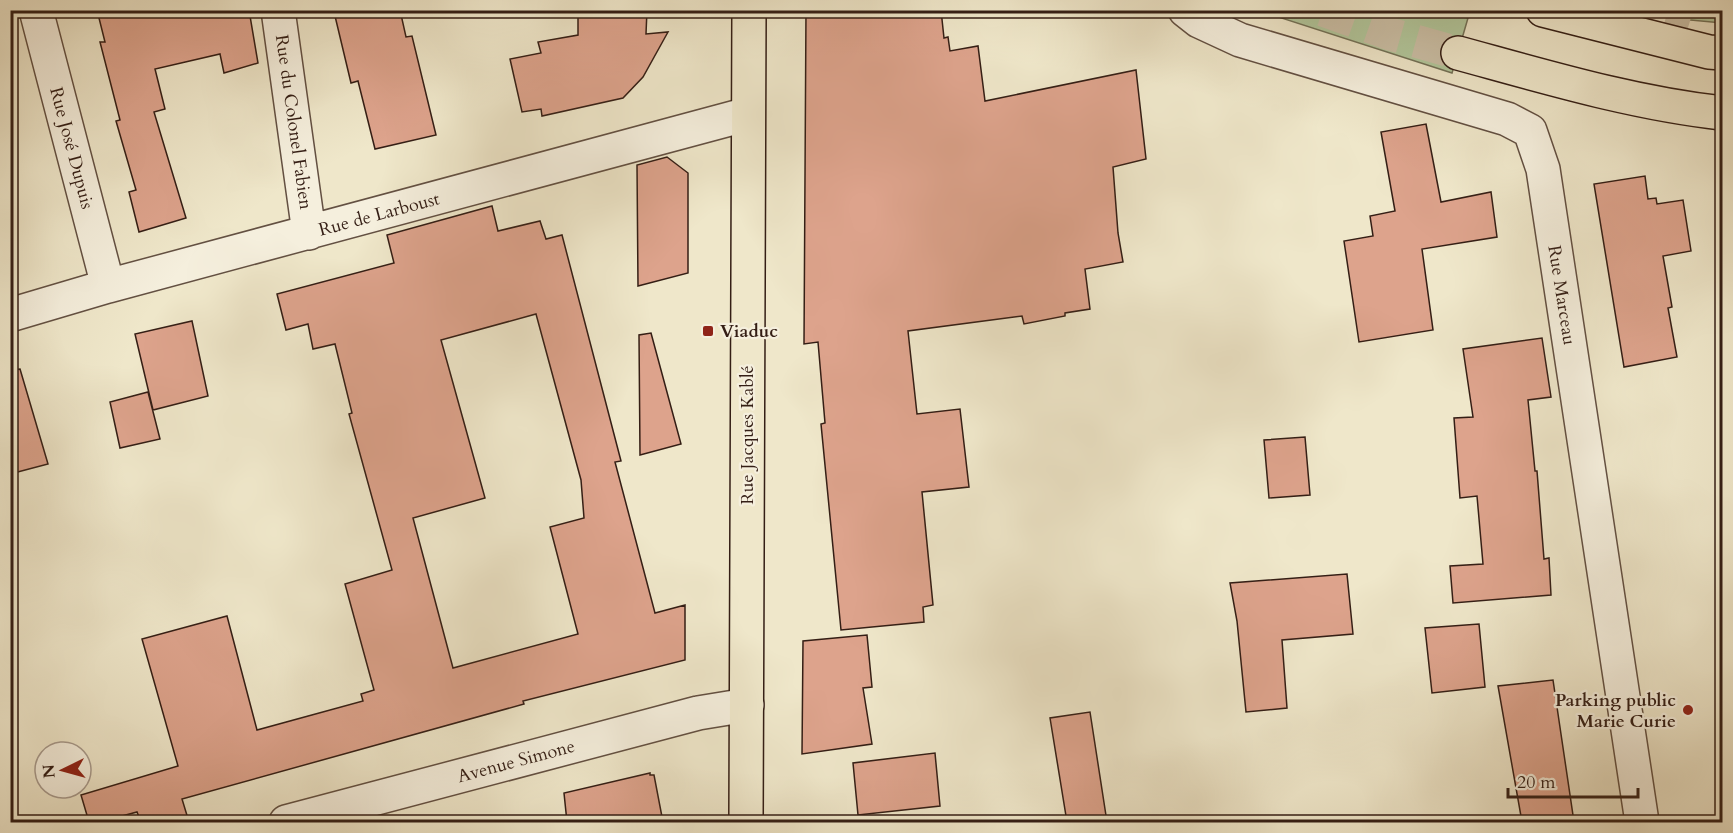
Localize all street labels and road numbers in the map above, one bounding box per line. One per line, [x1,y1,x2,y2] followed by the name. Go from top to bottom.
[269,33,318,212] street label: Rue du Colonel Fabien
[43,84,100,212] street label: Rue José Dupuis
[316,186,443,243] street label: Rue de Larboust
[1541,243,1582,347] street label: Rue Marceau
[735,365,760,505] street label: Rue Jacques Kablé
[455,734,578,789] street label: Avenue Simone

